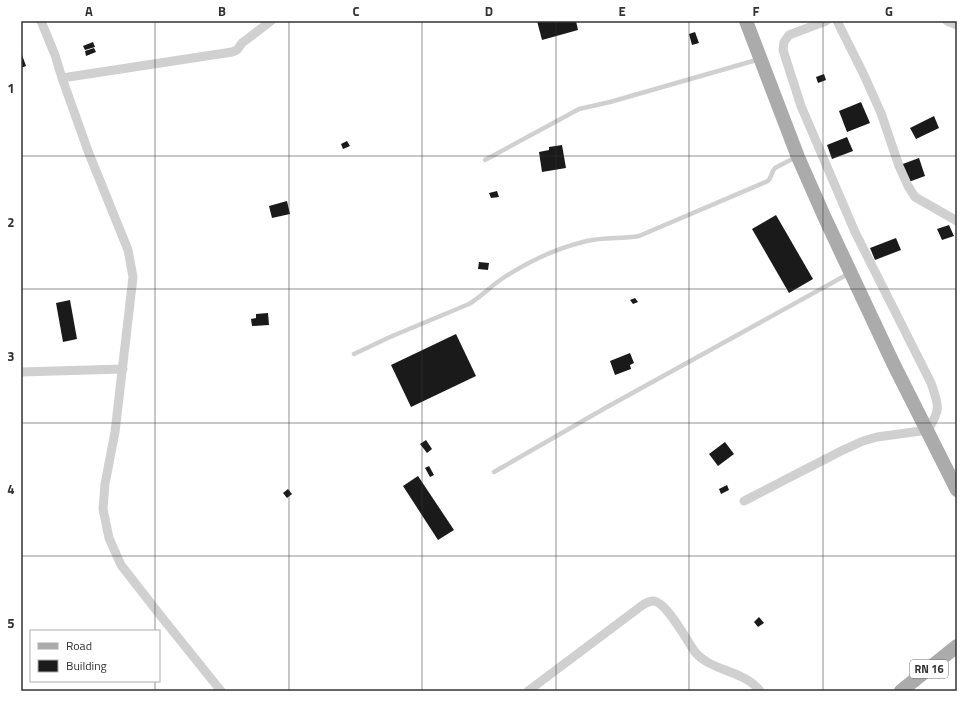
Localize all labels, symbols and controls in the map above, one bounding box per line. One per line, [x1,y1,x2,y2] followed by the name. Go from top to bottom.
[85,1,93,21] text: A
[218,1,226,21] text: B
[352,1,360,21] text: C
[485,1,493,21] text: D
[618,1,626,21] text: E
[753,1,760,21] text: F
[885,1,893,21] text: G
[7,78,15,98] text: 1
[7,212,15,232] text: 2
[7,346,15,366] text: 3
[7,479,15,499] text: 4
[7,613,15,633] text: 5
[30,630,160,682] legend
[66,636,92,655] text: Road
[66,656,107,675] text: Building
[910,660,948,678] road number: RN 16

